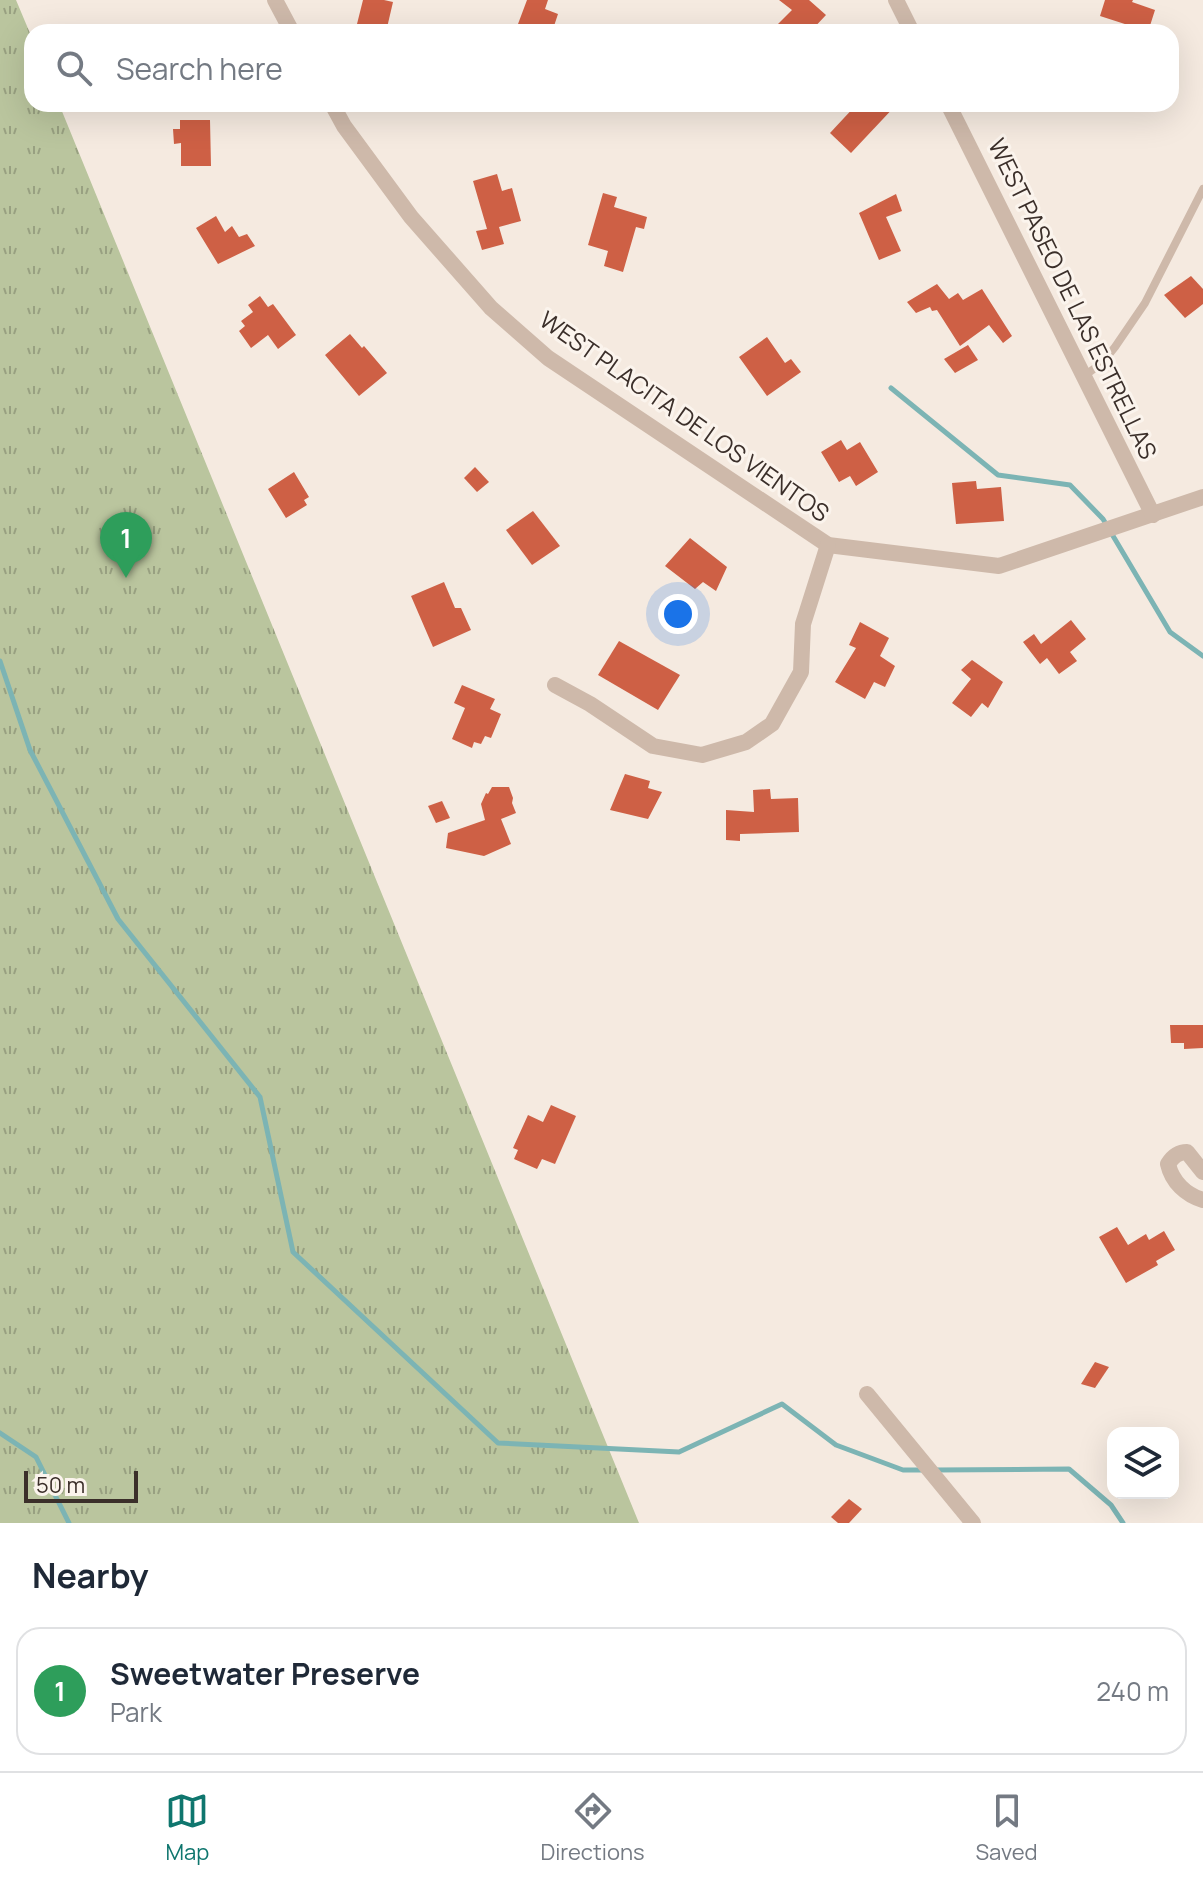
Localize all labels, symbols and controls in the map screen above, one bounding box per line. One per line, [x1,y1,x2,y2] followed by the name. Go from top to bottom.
[24,24,1179,112] search box
[52,46,96,90] icon: search
[116,48,283,89] text: Search here
[981,133,1166,464] street label: WEST PASEO DE LAS ESTRELLAS
[533,303,836,529] street label: WEST PLACITA DE LOS VIENTOS
[100,512,152,578] pin: 1
[658,594,698,634] your location
[1107,1427,1179,1499] map controls
[1107,1427,1179,1499] button: layers
[24,1467,138,1503] scale bar
[36,1470,85,1500] text: 50 m
[32,1552,148,1598] text: Nearby
[110,1653,420,1694] text: Sweetwater Preserve
[54,1673,66,1709] text: 1
[1096,1673,1169,1709] text: 240 m
[110,1694,162,1730] text: Park
[165,1789,209,1867] tab: Map
[540,1789,645,1867] tab: Directions
[976,1789,1038,1867] tab: Saved

